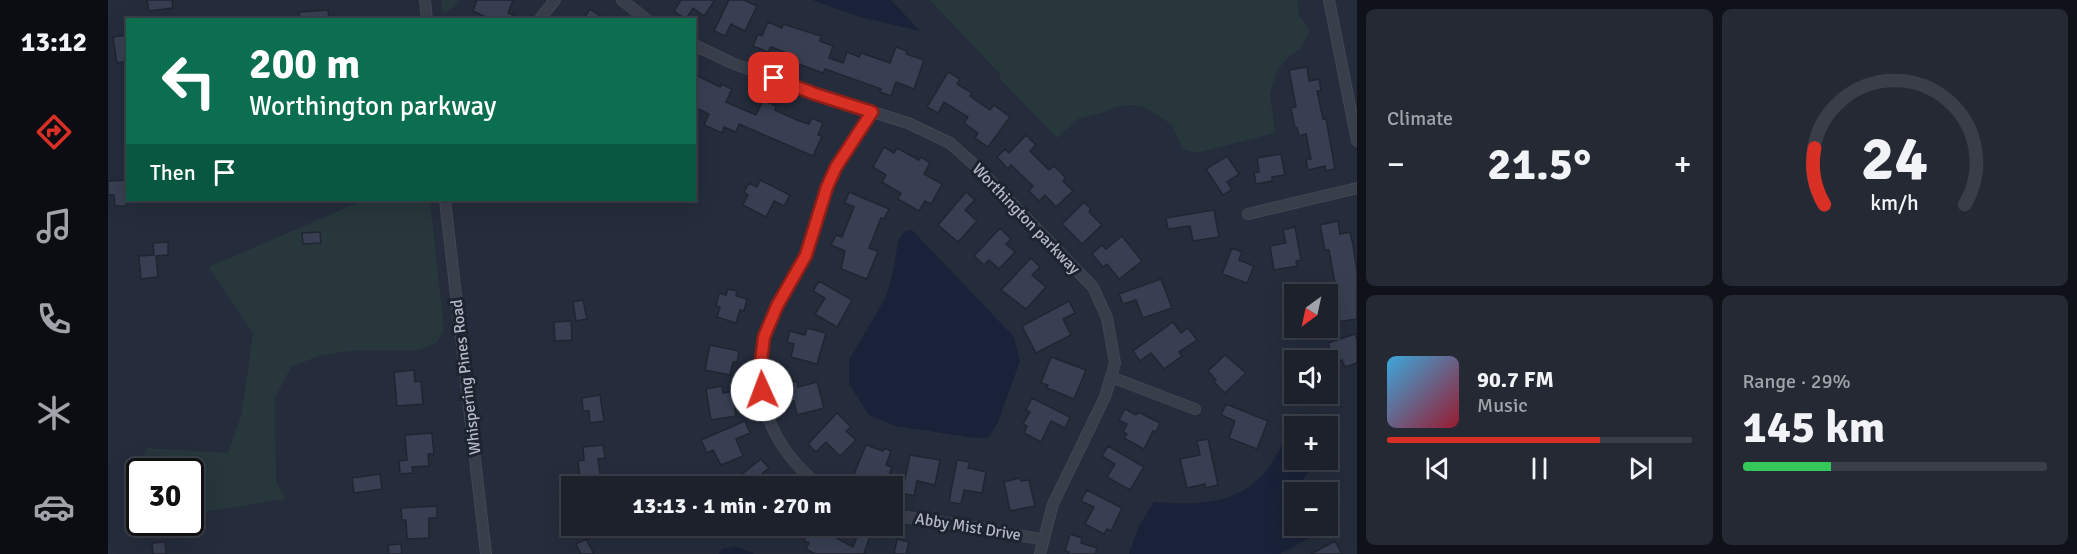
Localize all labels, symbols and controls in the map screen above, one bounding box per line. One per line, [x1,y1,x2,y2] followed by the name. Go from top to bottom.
[21,26,87,59] text: 13:12
[249,39,360,90] text: 200 m
[150,42,228,120] icon: left
[748,52,799,103] pin
[757,61,790,94] icon: arrive
[249,90,496,123] text: Worthington parkway
[1387,106,1453,131] text: Climate
[33,111,75,153] icon: directions
[1861,120,1928,197] text: 24
[1487,137,1591,192] text: 21.5°
[1387,144,1405,185] text: −
[1674,144,1691,185] text: +
[208,156,241,189] icon: arrive
[150,159,196,186] text: Then
[968,159,1084,279] street label: Worthington parkway
[1870,190,1919,216] text: km/h
[33,205,75,247] icon: music
[1284,284,1338,338] north arrow
[1284,284,1338,536] map controls
[33,298,75,340] icon: phone
[447,298,485,456] street label: Whispering Pines Road
[1284,350,1338,404] button: sound
[730,358,794,422] position arrow
[1477,366,1554,393] text: 90.7 FM
[1743,369,1851,394] text: Range · 29%
[33,392,75,434] icon: climate
[1477,393,1528,418] text: Music
[1743,400,1885,455] text: 145 km
[1284,416,1338,470] button: +
[1421,452,1454,485] icon: previous
[1523,452,1556,485] icon: pause
[1624,452,1657,485] icon: next
[126,458,204,536] speed limit sign: 30
[1284,482,1338,536] button: −
[33,486,75,528] icon: car
[632,492,832,519] text: 13:13 · 1 min · 270 m
[914,509,1022,545] street label: Abby Mist Drive

